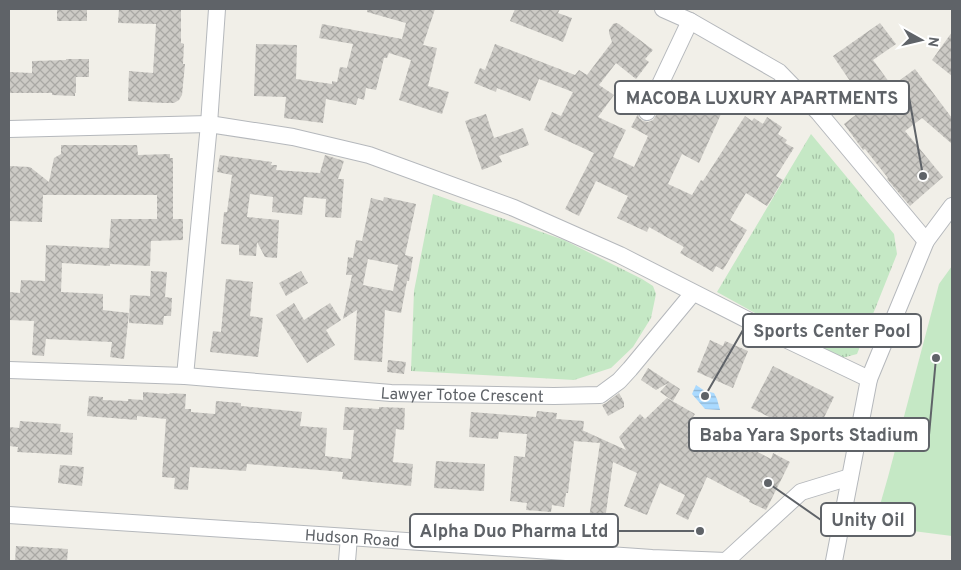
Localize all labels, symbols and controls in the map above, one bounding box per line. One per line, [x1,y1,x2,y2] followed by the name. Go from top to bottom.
[896,15,946,65] north arrow
[923,35,942,48] text: N
[615,81,909,114] callout: MACOBA LUXURY APARTMENTS
[626,88,898,111] text: MACOBA LUXURY APARTMENTS
[743,314,921,347] callout: Sports Center Pool
[753,321,911,344] text: Sports Center Pool
[380,384,544,408] street label: Lawyer Totoe Crescent
[689,418,929,451] callout: Baba Yara Sports Stadium
[699,425,919,448] text: Baba Yara Sports Stadium
[821,503,915,536] callout: Unity Oil
[831,510,905,533] text: Unity Oil
[410,514,618,547] callout: Alpha Duo Pharma Ltd
[420,521,608,544] text: Alpha Duo Pharma Ltd
[304,526,400,552] street label: Hudson Road

